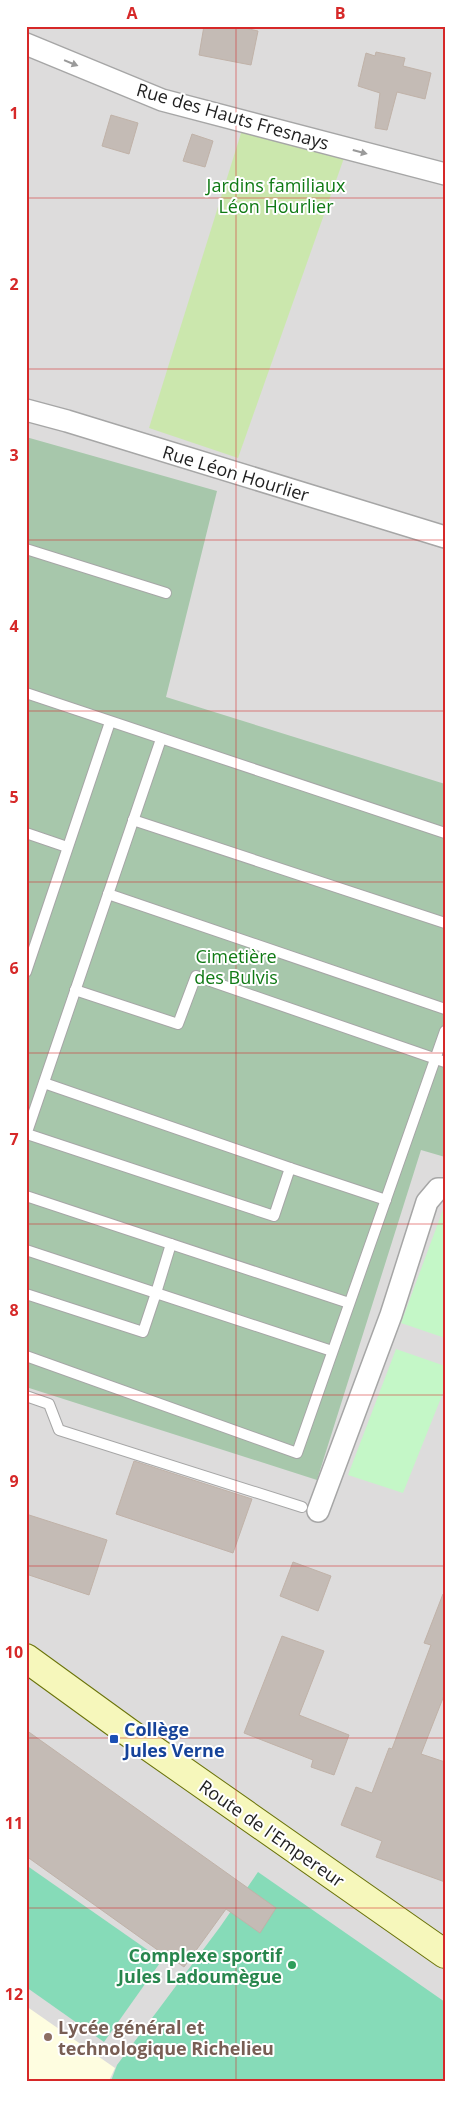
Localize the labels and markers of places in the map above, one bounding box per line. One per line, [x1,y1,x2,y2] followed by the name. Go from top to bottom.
[122,1717,225,1762] place label: Collège Jules Verne
[108,1733,120,1745] marker: Collège Jules Verne
[116,1943,283,1988] place label: Complexe sportif Jules Ladoumègue
[286,1959,298,1971] marker: Complexe sportif Jules Ladoumègue
[58,2015,274,2060] place label: Lycée général et technologique Richelieu
[42,2031,54,2043] marker: Lycée général et technologique Richelieu

